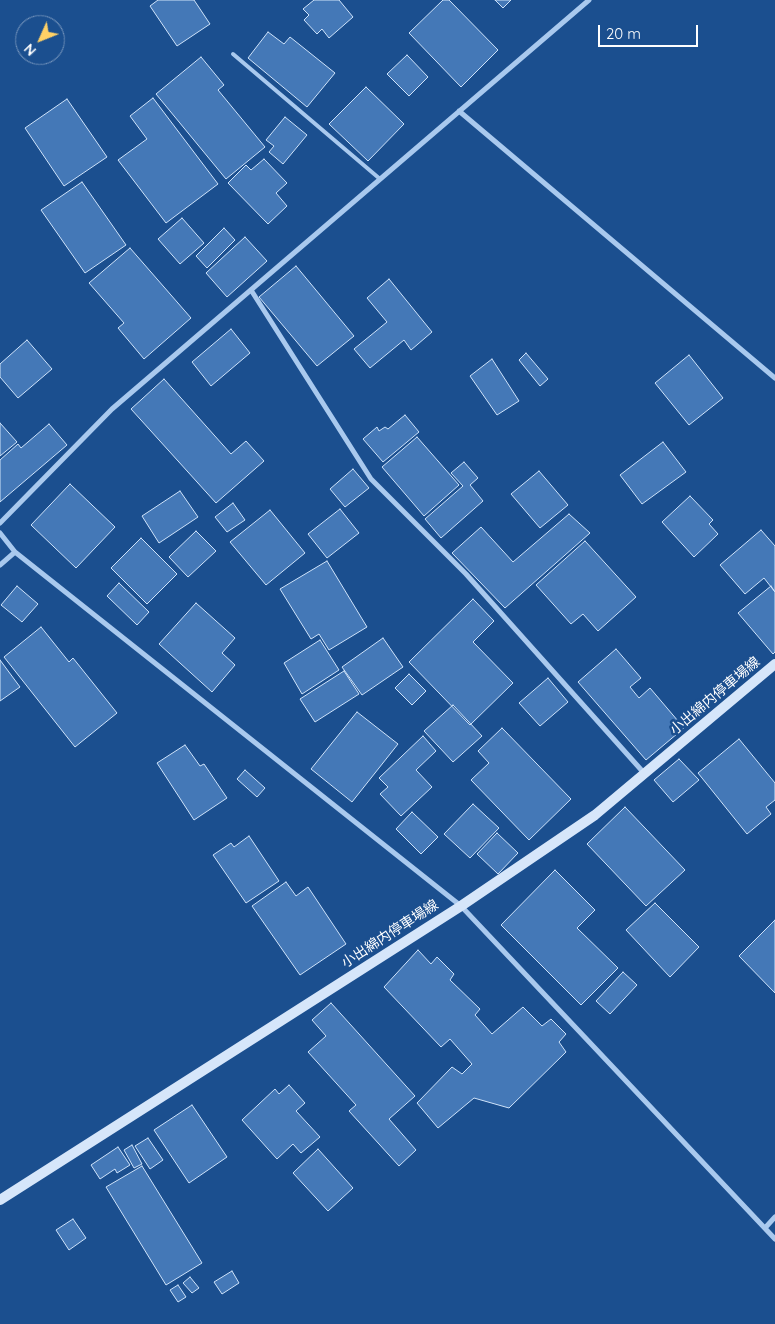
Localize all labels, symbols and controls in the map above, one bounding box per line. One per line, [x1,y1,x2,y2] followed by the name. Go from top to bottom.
[15,15,65,65] north arrow
[600,15,700,47] scale bar
[606,24,641,43] text: 20 m
[20,40,40,60] text: N
[667,654,763,738] street label: 小出綿内停車場線
[338,896,442,972] street label: 小出綿内停車場線

